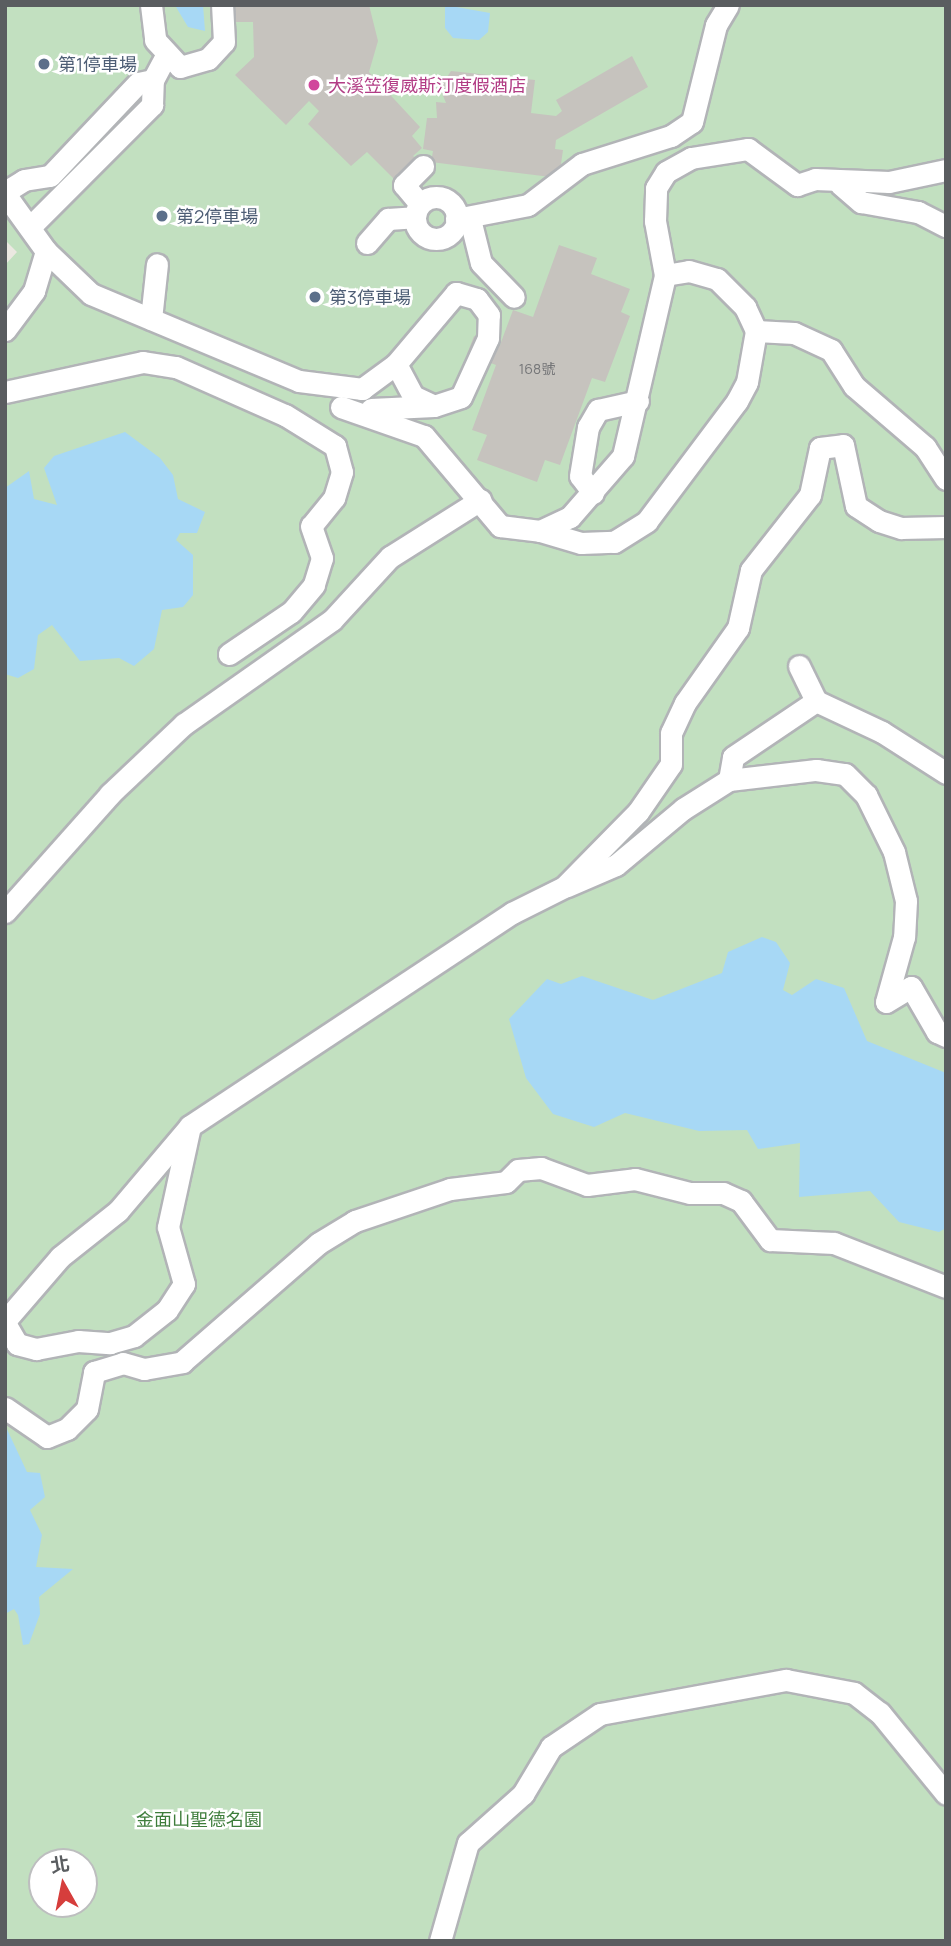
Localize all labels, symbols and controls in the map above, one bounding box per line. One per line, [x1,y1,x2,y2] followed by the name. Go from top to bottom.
[58,53,137,75] place label: 第1停車場
[36,56,52,72] marker: 第1停車場
[328,74,526,96] place label: 大溪笠復威斯汀度假酒店
[306,77,322,93] marker: 大溪笠復威斯汀度假酒店
[176,205,258,227] place label: 第2停車場
[154,208,170,224] marker: 第2停車場
[329,286,411,308] place label: 第3停車場
[307,289,323,305] marker: 第3停車場
[519,361,555,377] house number: 168號
[136,1808,262,1830] park label: 金面山聖德名園
[28,1848,98,1918] north arrow
[49,1850,71,1879] text: 北

